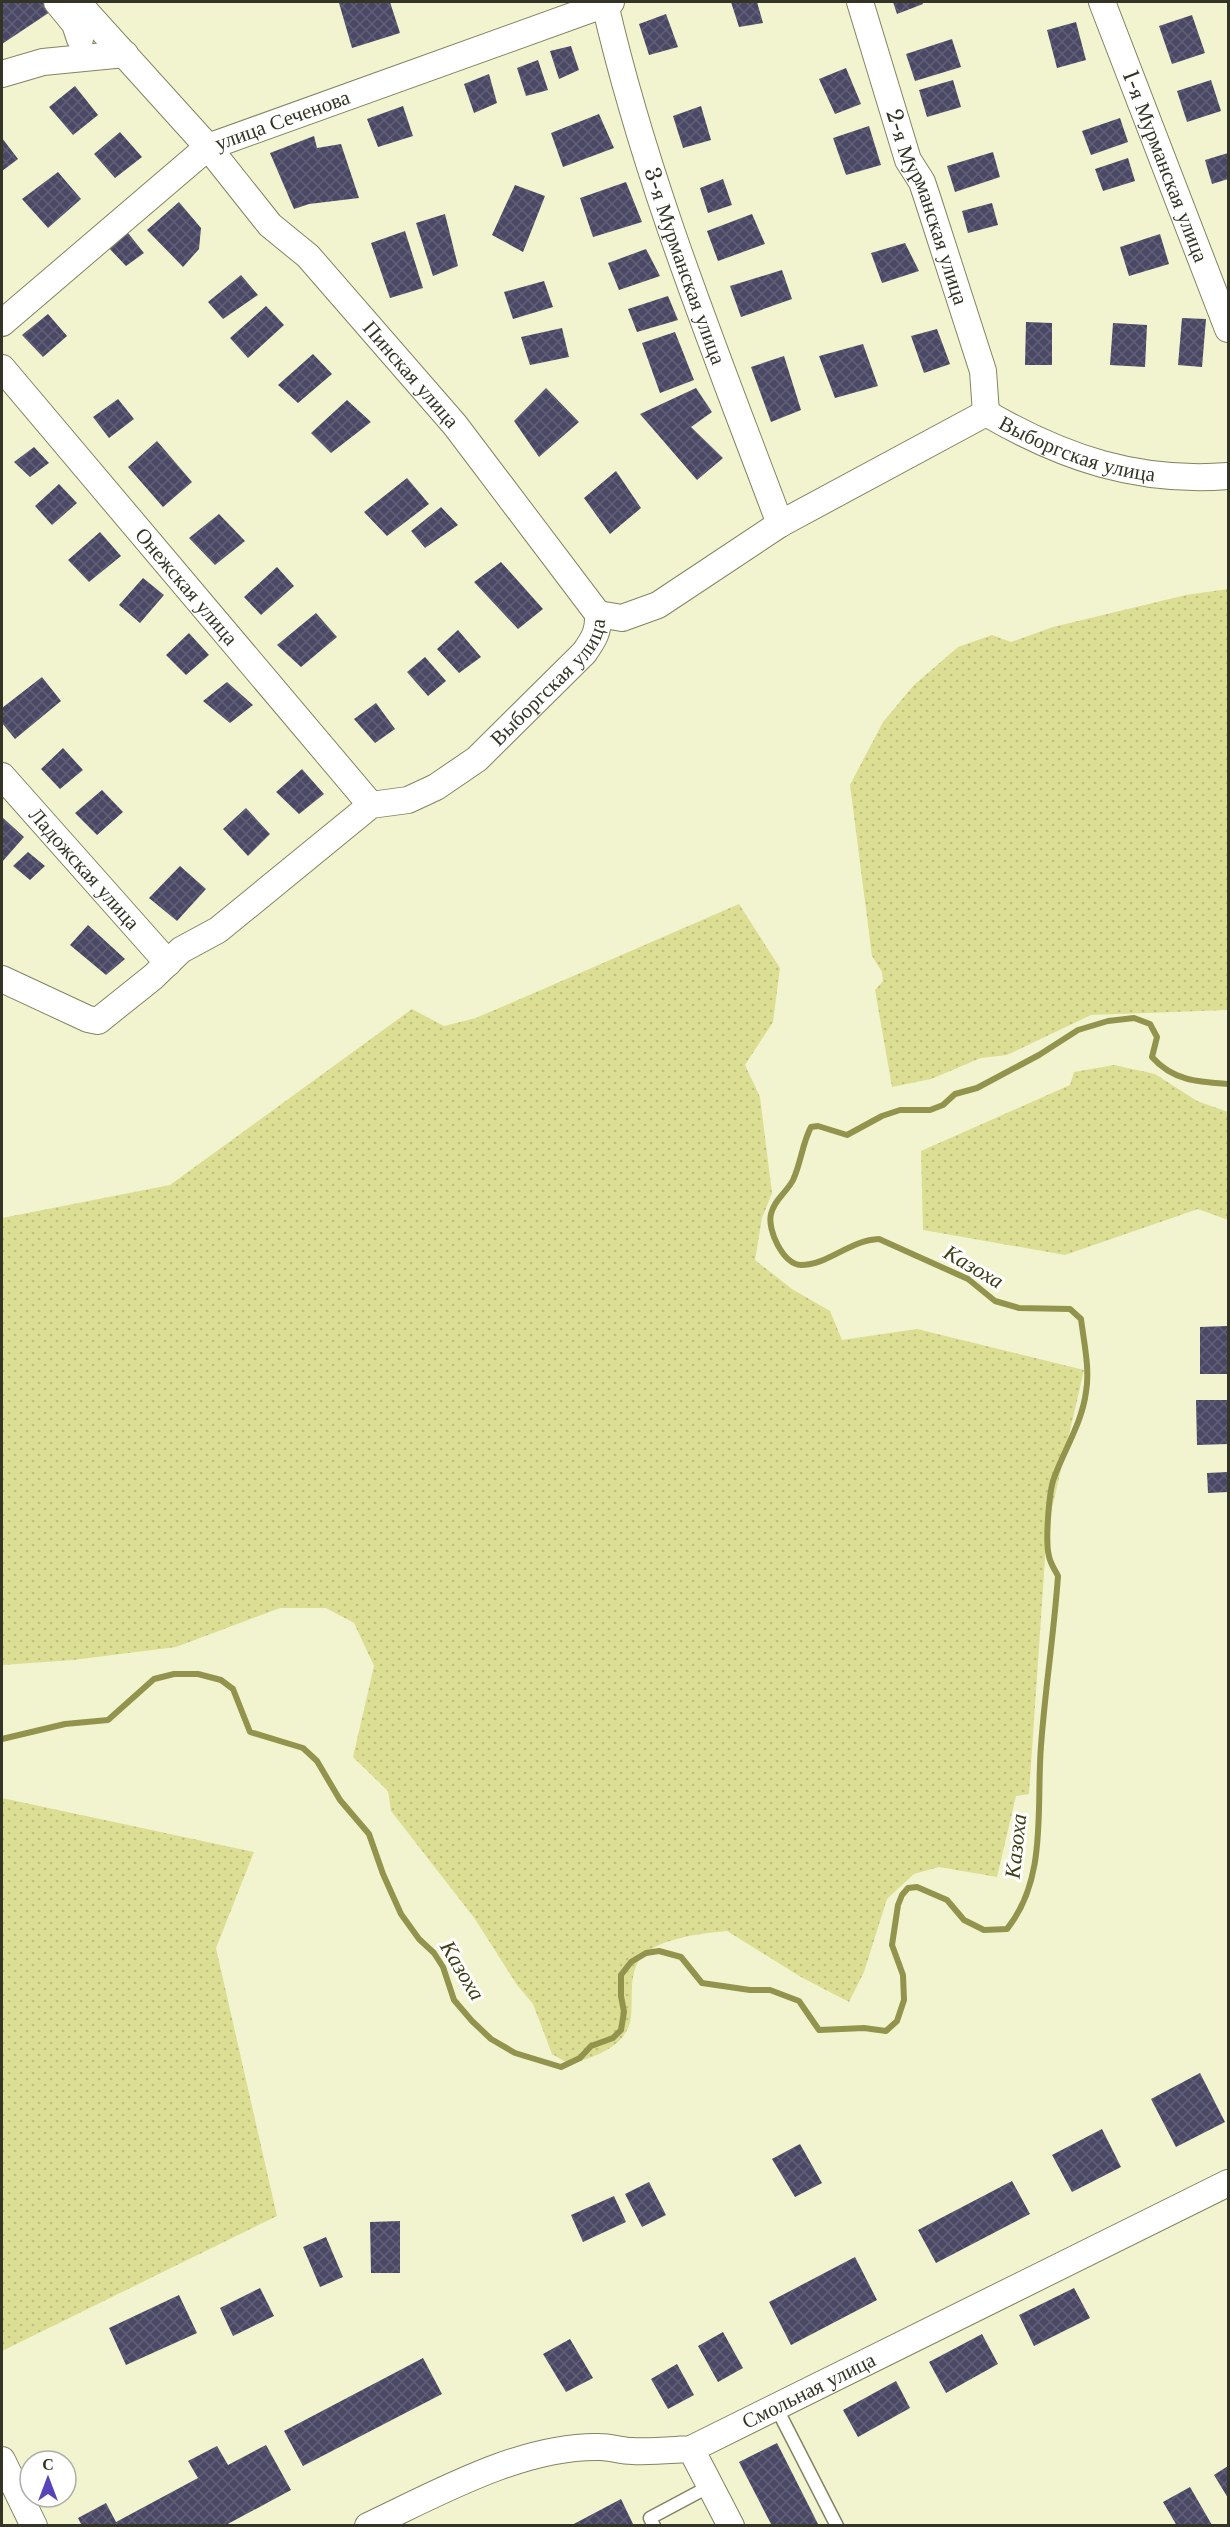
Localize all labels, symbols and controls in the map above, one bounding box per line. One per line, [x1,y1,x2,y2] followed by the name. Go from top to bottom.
[1117,67,1214,266] street label: 1-я Мурманская улица
[211,84,354,156] street label: улица Сеченова
[880,106,974,309] street label: 2-я Мурманская улица
[638,164,732,369] street label: 3-я Мурманская улица
[357,315,465,434] street label: Пинская улица
[994,410,1158,488] street label: Выборгская улица
[129,522,244,651] street label: Онежская улица
[485,617,611,751] street label: Выборгская улица
[23,802,146,936] street label: Ладожская улица
[938,1238,1009,1294] water label: Казоха
[999,1812,1032,1881] water label: Казоха
[434,1935,491,2005] water label: Казоха
[738,2346,880,2435] street label: Смольная улица
[18,2449,78,2509] north arrow
[42,2454,54,2474] text: С

